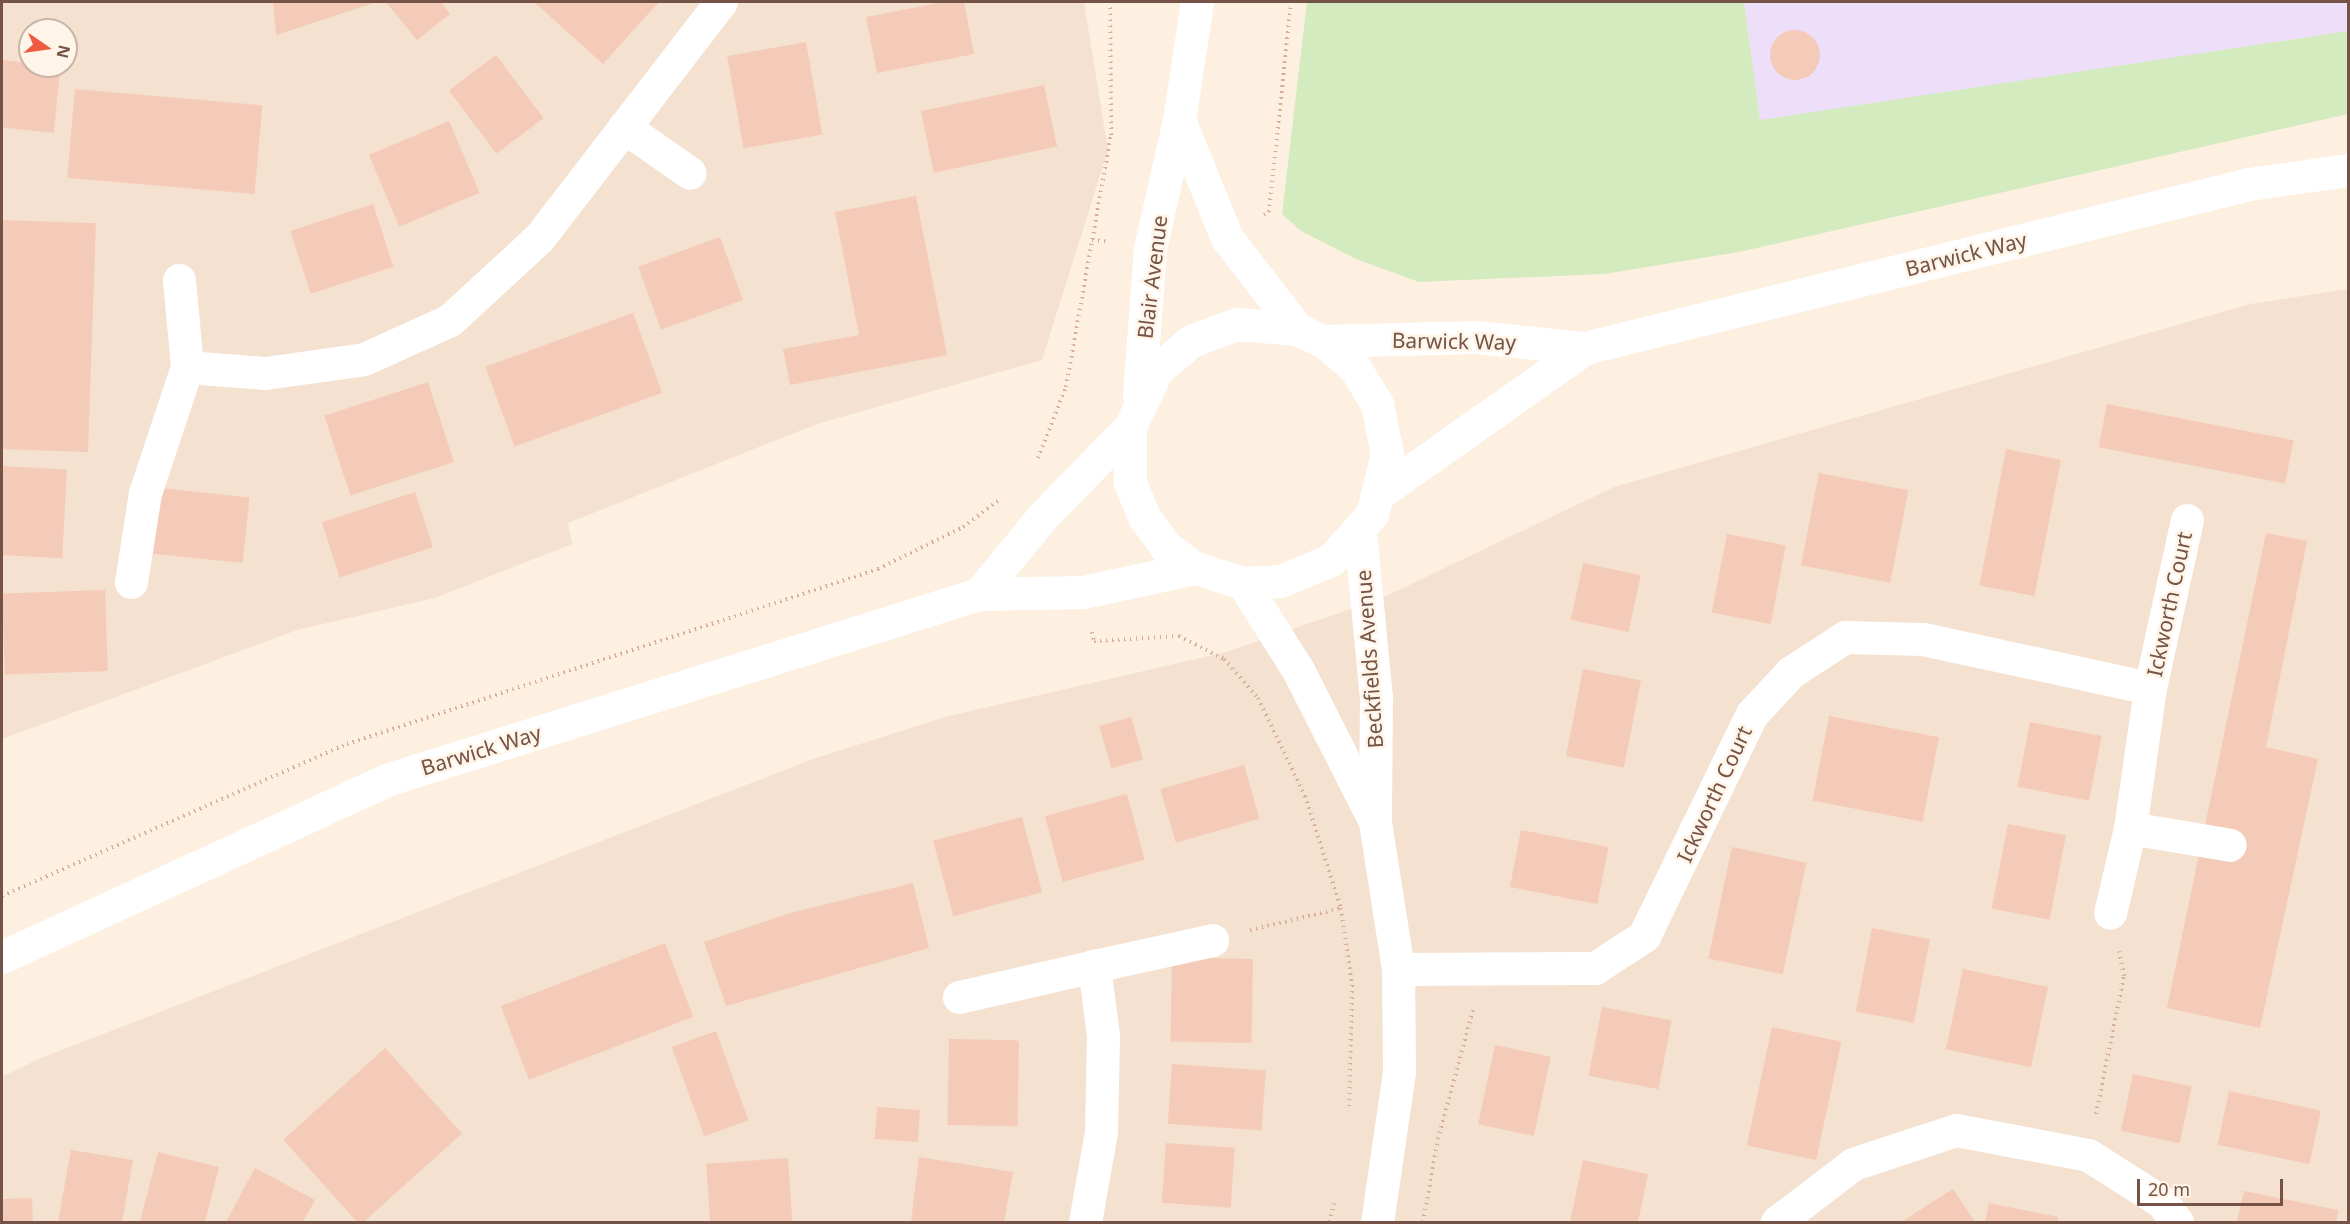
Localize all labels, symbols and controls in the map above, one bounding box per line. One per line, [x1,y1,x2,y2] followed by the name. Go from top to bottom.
[18,18,78,78] north arrow
[51,43,76,60] text: N
[1132,214,1172,340] street label: Blair Avenue
[1903,227,2029,281] street label: Barwick Way
[1392,327,1516,355] street label: Barwick Way
[2141,529,2197,679] street label: Ickworth Court
[1350,569,1388,749] street label: Beckfields Avenue
[418,720,544,780] street label: Barwick Way
[1671,722,1757,866] street label: Ickworth Court
[2140,1167,2286,1205] scale bar
[2148,1177,2190,1201] text: 20 m

